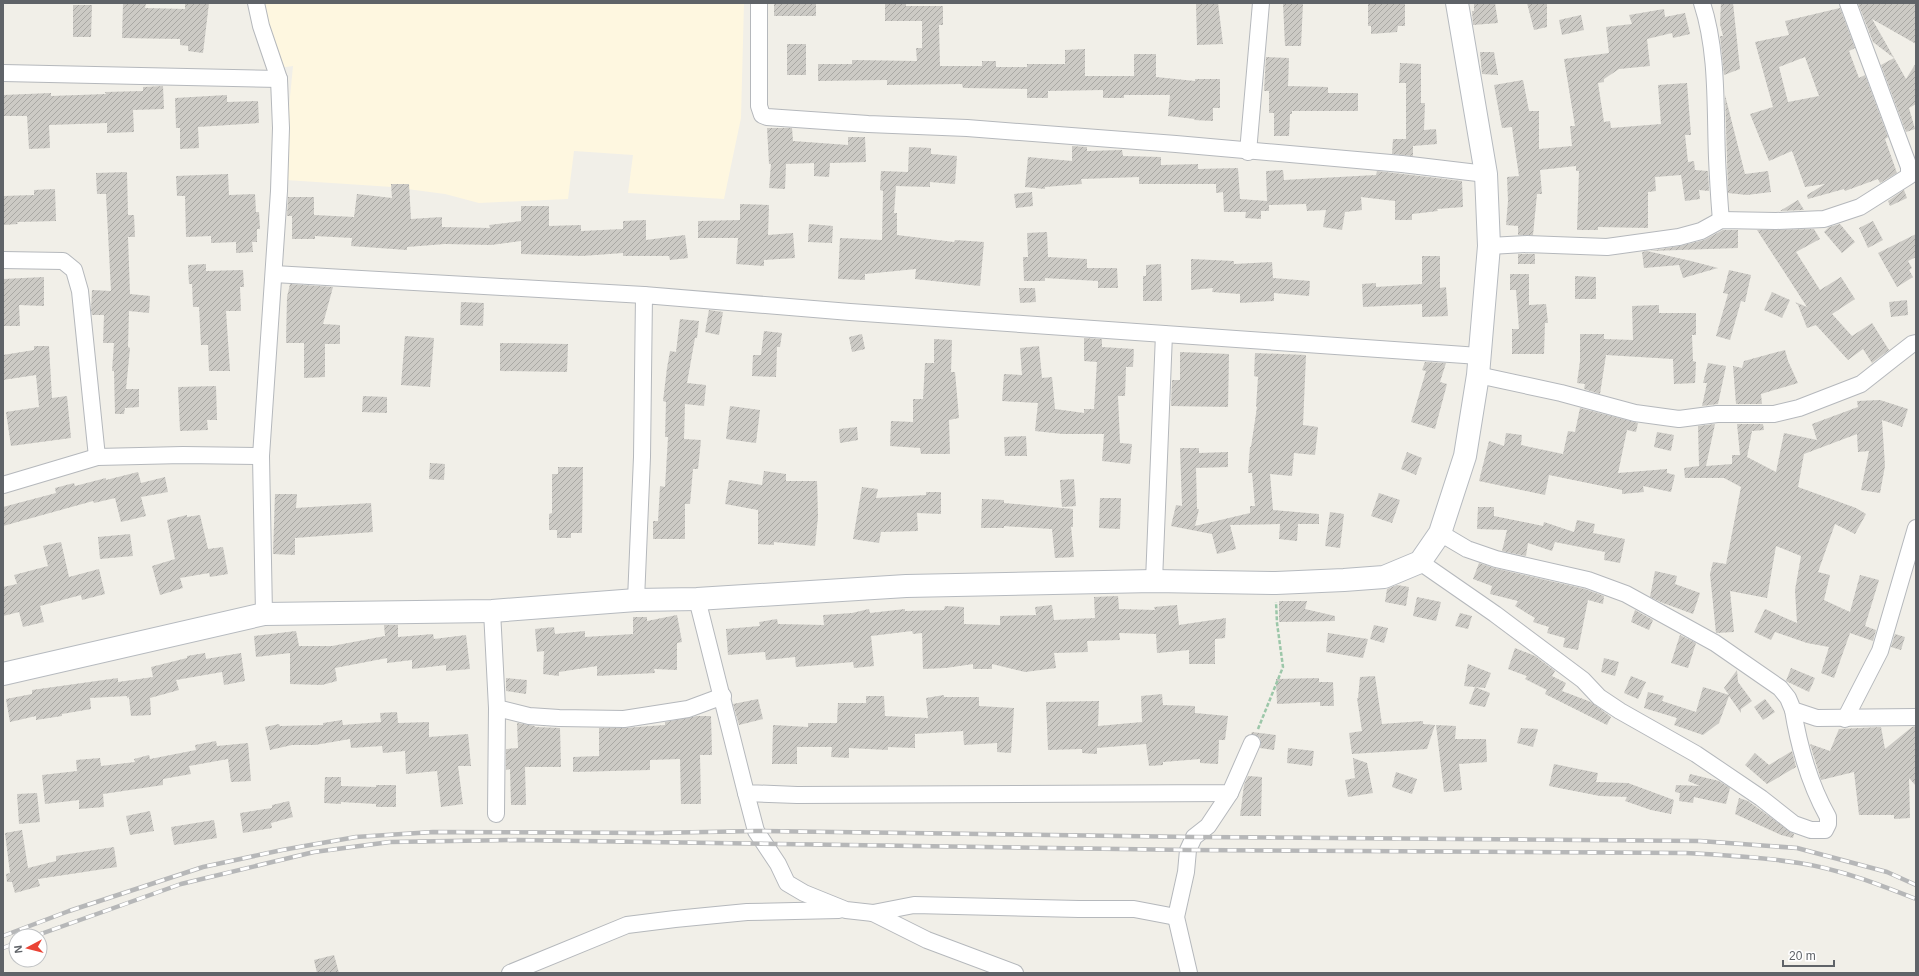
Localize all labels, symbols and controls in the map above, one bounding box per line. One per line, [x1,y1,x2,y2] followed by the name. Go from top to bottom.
[8,928,48,968] north arrow
[1783,942,1834,968] scale bar
[12,944,25,954] text: N
[1789,949,1816,963] text: 20 m

